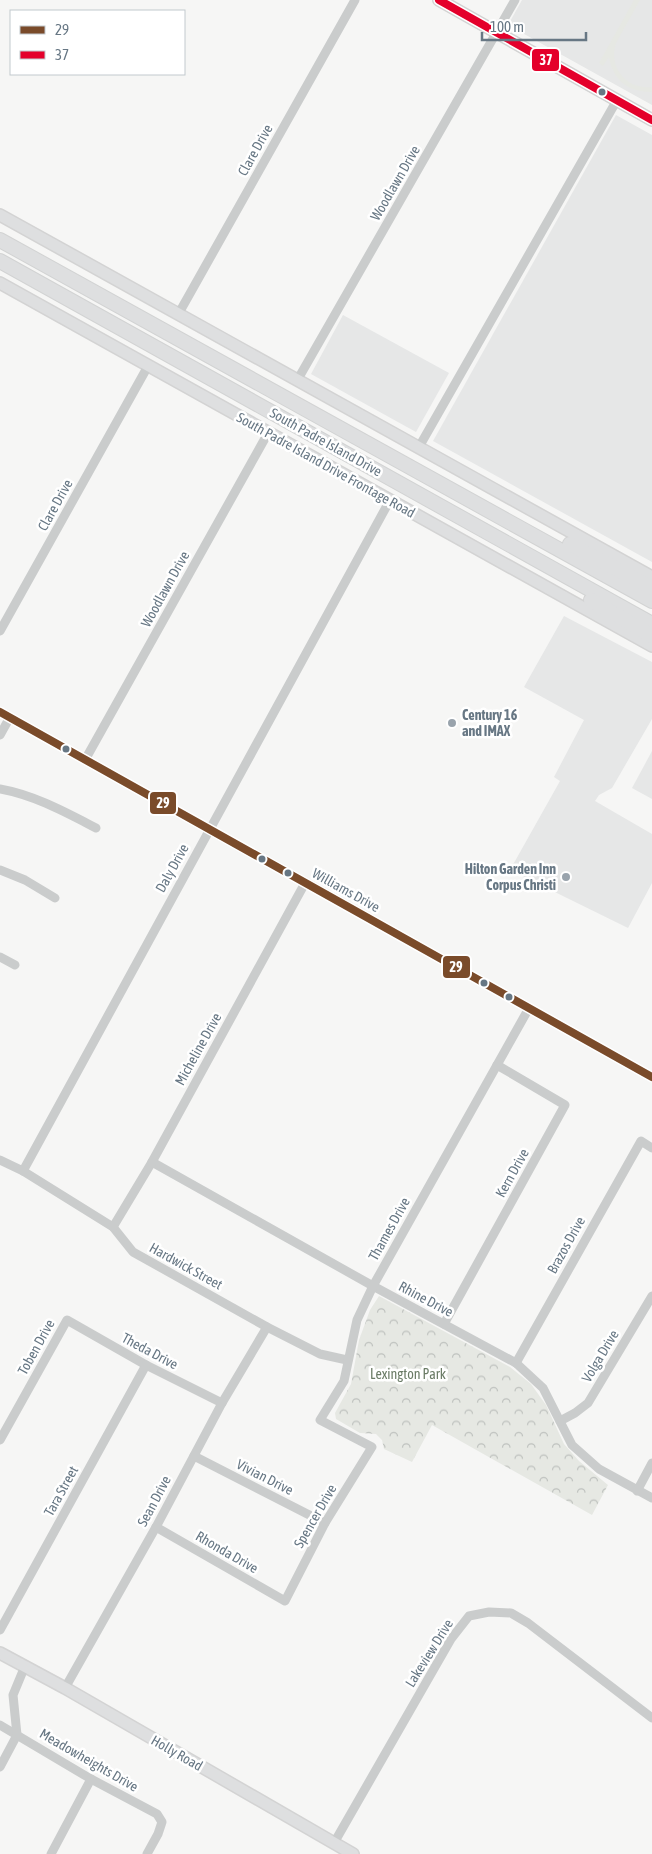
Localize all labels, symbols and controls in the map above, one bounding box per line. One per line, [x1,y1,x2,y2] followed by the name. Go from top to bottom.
[10,10,185,75] legend
[482,10,586,42] scale bar
[490,18,524,35] text: 100 m
[55,21,69,38] text: 29
[55,46,69,63] text: 37
[531,48,560,72] line badge: 37
[539,52,553,68] text: 37
[597,87,607,97] unlabelled marker
[234,122,276,178] street label: Clare Drive
[367,143,423,223] street label: Woodlawn Drive
[267,405,385,479] street label: South Padre Island Drive
[234,409,418,521] street label: South Padre Island Drive Frontage Road
[34,477,76,533] street label: Clare Drive
[138,548,192,630] street label: Woodlawn Drive
[462,707,518,739] place label: Century 16 and IMAX
[446,717,458,729] marker: Century 16 and IMAX
[61,744,71,754] unlabelled marker
[149,791,177,815] line badge: 29
[156,795,170,811] text: 29
[152,841,192,895] street label: Daly Drive
[257,854,267,864] unlabelled marker
[465,861,556,893] place label: Hilton Garden Inn Corpus Christi
[309,865,383,915] street label: Williams Drive
[283,868,293,878] unlabelled marker
[560,871,572,883] marker: Hilton Garden Inn Corpus Christi
[442,955,471,979] line badge: 29
[449,959,463,975] text: 29
[479,978,489,988] unlabelled marker
[504,992,514,1002] unlabelled marker
[172,1010,224,1088] street label: Micheline Drive
[492,1146,532,1200] street label: Kern Drive
[365,1195,413,1263] street label: Thames Drive
[544,1214,588,1276] street label: Brazos Drive
[147,1239,225,1293] street label: Hardwick Street
[396,1278,456,1320] street label: Rhine Drive
[14,1317,58,1377] street label: Toben Drive
[578,1327,622,1385] street label: Volga Drive
[119,1330,181,1372] street label: Theda Drive
[370,1366,446,1382] park label: Lexington Park
[234,1456,296,1498] street label: Vivian Drive
[41,1463,81,1519] street label: Tara Street
[134,1473,174,1529] street label: Sean Drive
[290,1482,340,1550] street label: Spencer Drive
[193,1528,261,1576] street label: Rhonda Drive
[402,1616,456,1690] street label: Lakeview Drive
[37,1725,141,1795] street label: Meadowheights Drive
[149,1732,205,1774] street label: Holly Road

